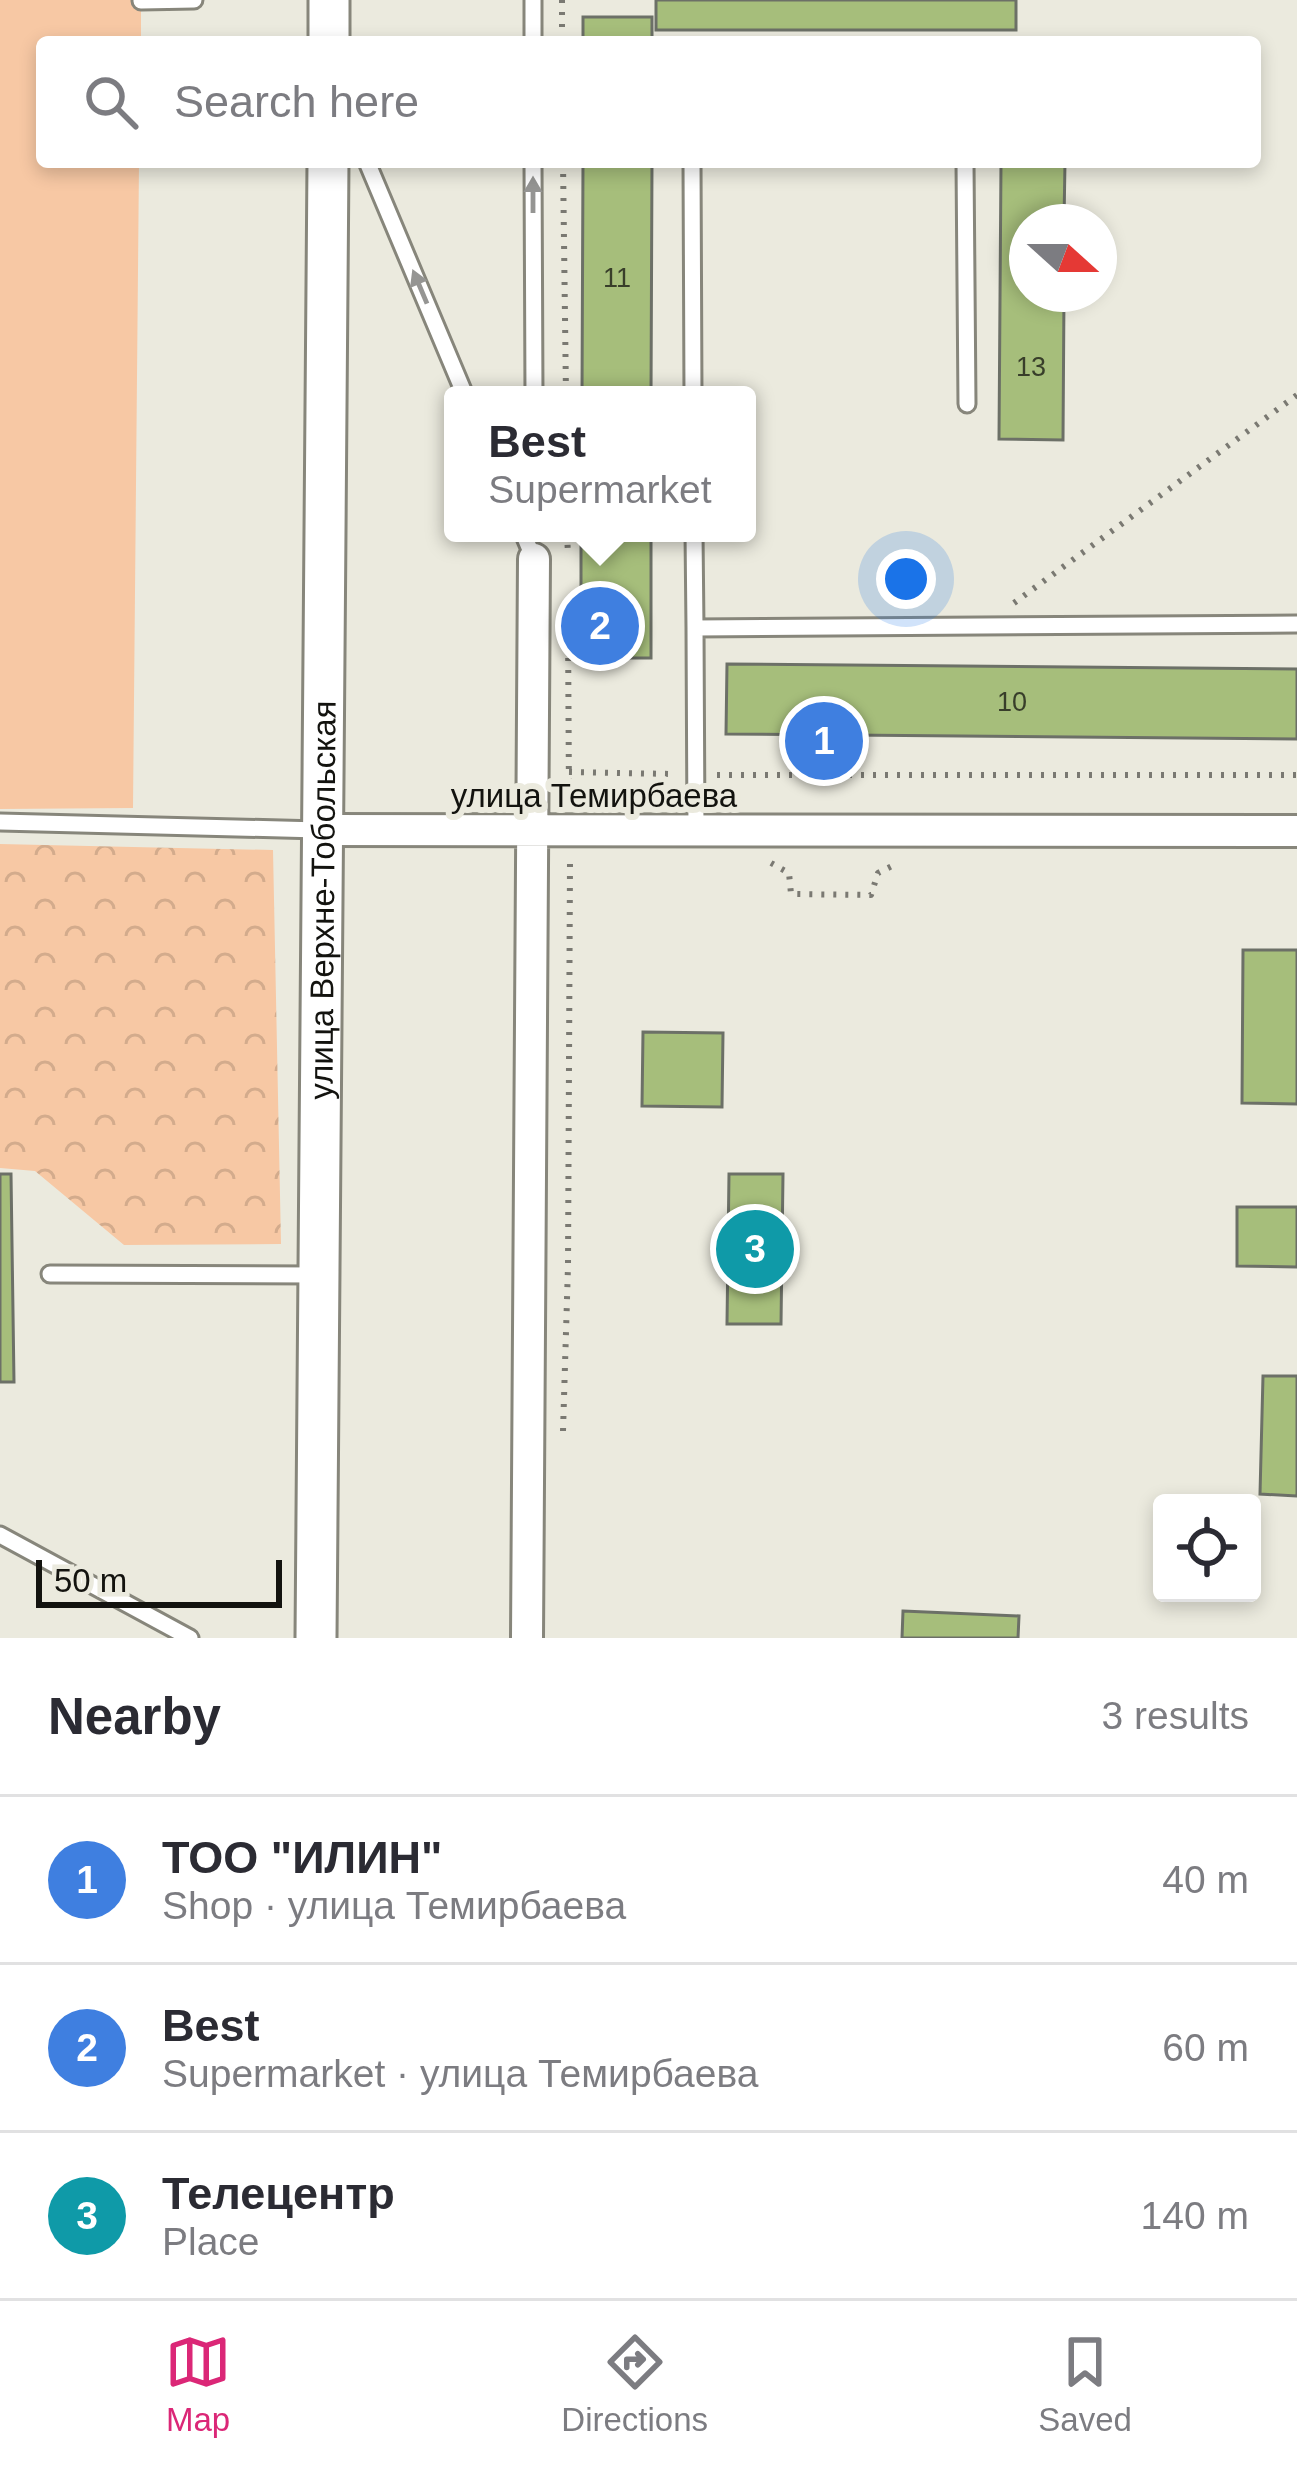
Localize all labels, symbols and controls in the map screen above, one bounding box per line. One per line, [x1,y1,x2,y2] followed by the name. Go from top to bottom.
[36,36,1261,168] search box
[78,69,144,135] icon: search
[174,76,419,127] text: Search here
[523,175,543,213] one-way arrow
[1009,204,1117,312] north arrow
[603,263,631,293] house number: 11
[410,269,429,305] one-way arrow
[1016,352,1046,382] house number: 13
[444,386,756,542] popup
[488,416,586,467] text: Best
[488,468,712,511] text: Supermarket
[876,549,936,609] your location
[561,581,639,671] pin: 2
[997,687,1027,717] house number: 10
[785,696,863,786] pin: 1
[302,700,342,1100] street label: улица Верхне-Тобольская
[451,777,738,814] street label: улица Темирбаева
[716,1204,794,1294] pin: 3
[1153,1494,1261,1602] map controls
[1153,1494,1261,1602] button: locate
[36,1554,282,1607] scale bar
[54,1562,127,1599] text: 50 m
[48,1688,221,1745] text: Nearby
[1102,1694,1249,1737] text: 3 results
[162,1832,442,1883] text: ТОО "ИЛИН"
[76,1858,98,1901] text: 1
[1162,1858,1249,1901] text: 40 m
[162,1884,626,1927] text: Shop · улица Темирбаева
[162,2000,260,2051] text: Best
[76,2026,98,2069] text: 2
[1162,2026,1249,2069] text: 60 m
[162,2052,758,2095] text: Supermarket · улица Темирбаева
[162,2168,395,2219] text: Телецентр
[76,2194,98,2237] text: 3
[1141,2194,1249,2237] text: 140 m
[162,2220,260,2263] text: Place
[165,2329,231,2439] tab: Map
[561,2329,708,2439] tab: Directions
[1038,2329,1132,2439] tab: Saved

